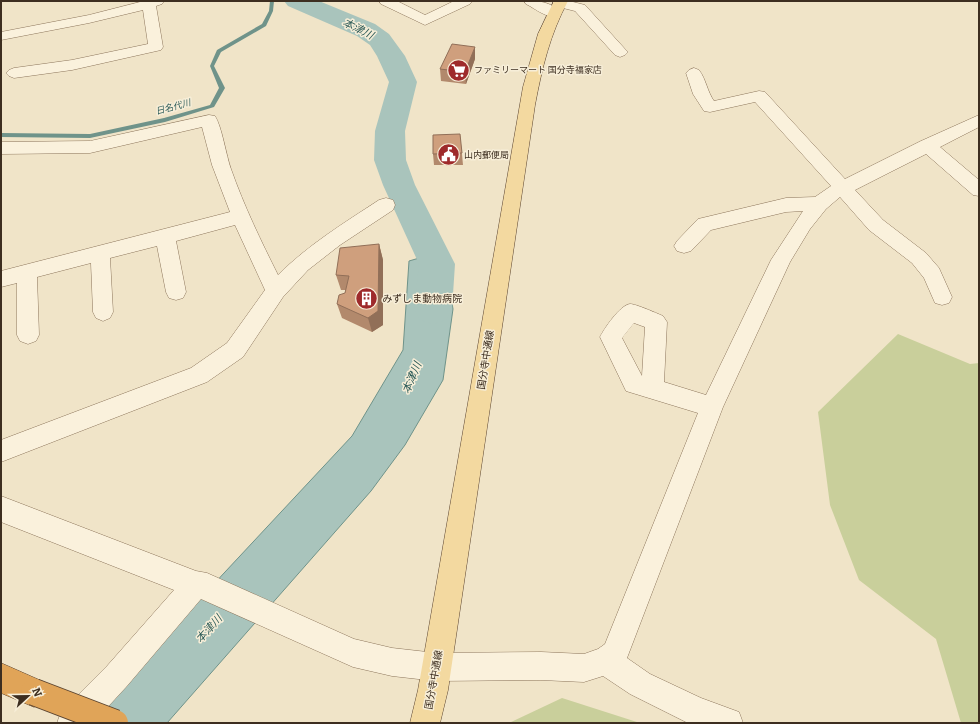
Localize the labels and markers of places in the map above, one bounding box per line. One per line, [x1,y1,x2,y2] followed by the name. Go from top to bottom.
[446,57,472,83] supermarket icon: ファミリーマート 国分寺福家店
[474,65,602,75] place label: ファミリーマート 国分寺福家店
[435,142,461,168] public building icon: 山内郵便局
[464,150,509,160] place label: 山内郵便局
[354,286,380,312] building icon: みずしま動物病院
[382,293,462,305] place label: みずしま動物病院

